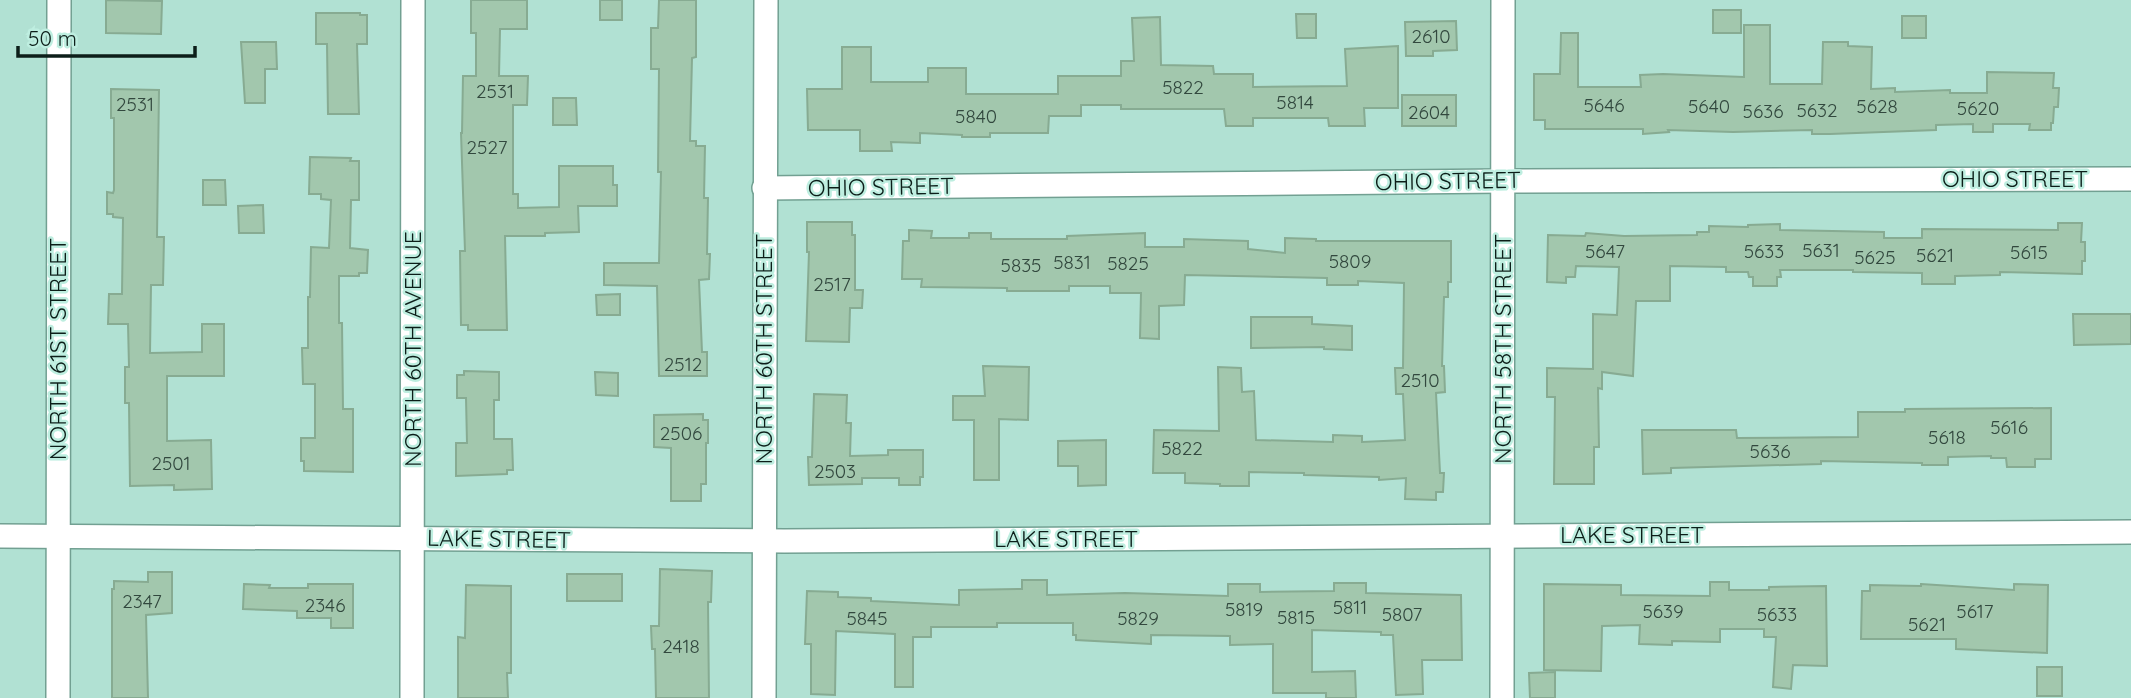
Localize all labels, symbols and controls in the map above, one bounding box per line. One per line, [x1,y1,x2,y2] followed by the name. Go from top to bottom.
[18,14,194,58] scale bar
[1412,24,1451,48] house number: 2610
[28,25,77,51] text: 50 m
[1162,75,1204,99] house number: 5822
[476,79,514,103] house number: 2531
[1276,90,1314,114] house number: 5814
[116,92,154,116] house number: 2531
[1583,93,1625,117] house number: 5646
[1688,94,1730,118] house number: 5640
[1856,94,1898,118] house number: 5628
[1957,96,1999,120] house number: 5620
[1796,98,1838,122] house number: 5632
[1743,99,1783,123] house number: 5636
[1408,100,1450,124] house number: 2604
[955,104,997,128] house number: 5840
[467,135,508,159] house number: 2527
[1942,164,2088,193] street label: OHIO STREET
[1375,165,1521,196] street label: OHIO STREET
[808,171,954,202] street label: OHIO STREET
[398,231,427,467] street label: NORTH 60TH AVENUE
[749,234,778,464] street label: NORTH 60TH STREET
[1488,234,1517,464] street label: NORTH 58TH STREET
[43,238,72,460] street label: NORTH 61ST STREET
[1802,238,1840,262] house number: 5631
[1585,239,1625,263] house number: 5647
[1744,239,1784,263] house number: 5633
[2010,240,2048,264] house number: 5615
[1916,243,1954,267] house number: 5621
[1854,245,1896,269] house number: 5625
[1329,249,1371,273] house number: 5809
[1053,250,1091,274] house number: 5831
[1107,251,1149,275] house number: 5825
[1001,253,1041,277] house number: 5835
[813,272,851,296] house number: 2517
[664,352,702,376] house number: 2512
[1400,368,1440,392] house number: 2510
[1990,415,2028,439] house number: 5616
[660,421,702,445] house number: 2506
[1928,425,1966,449] house number: 5618
[1161,436,1203,460] house number: 5822
[1750,439,1790,463] house number: 5636
[151,451,191,475] house number: 2501
[814,459,856,483] house number: 2503
[1560,520,1704,549] street label: LAKE STREET
[427,523,571,554] street label: LAKE STREET
[994,524,1138,553] street label: LAKE STREET
[122,589,162,613] house number: 2347
[305,593,345,617] house number: 2346
[1333,595,1367,619] house number: 5811
[1225,597,1263,621] house number: 5819
[1642,599,1684,623] house number: 5639
[1956,599,1994,623] house number: 5617
[1382,602,1423,626] house number: 5807
[1757,602,1797,626] house number: 5633
[1277,605,1315,629] house number: 5815
[846,606,888,630] house number: 5845
[1117,606,1159,630] house number: 5829
[1908,612,1946,636] house number: 5621
[662,634,700,658] house number: 2418

